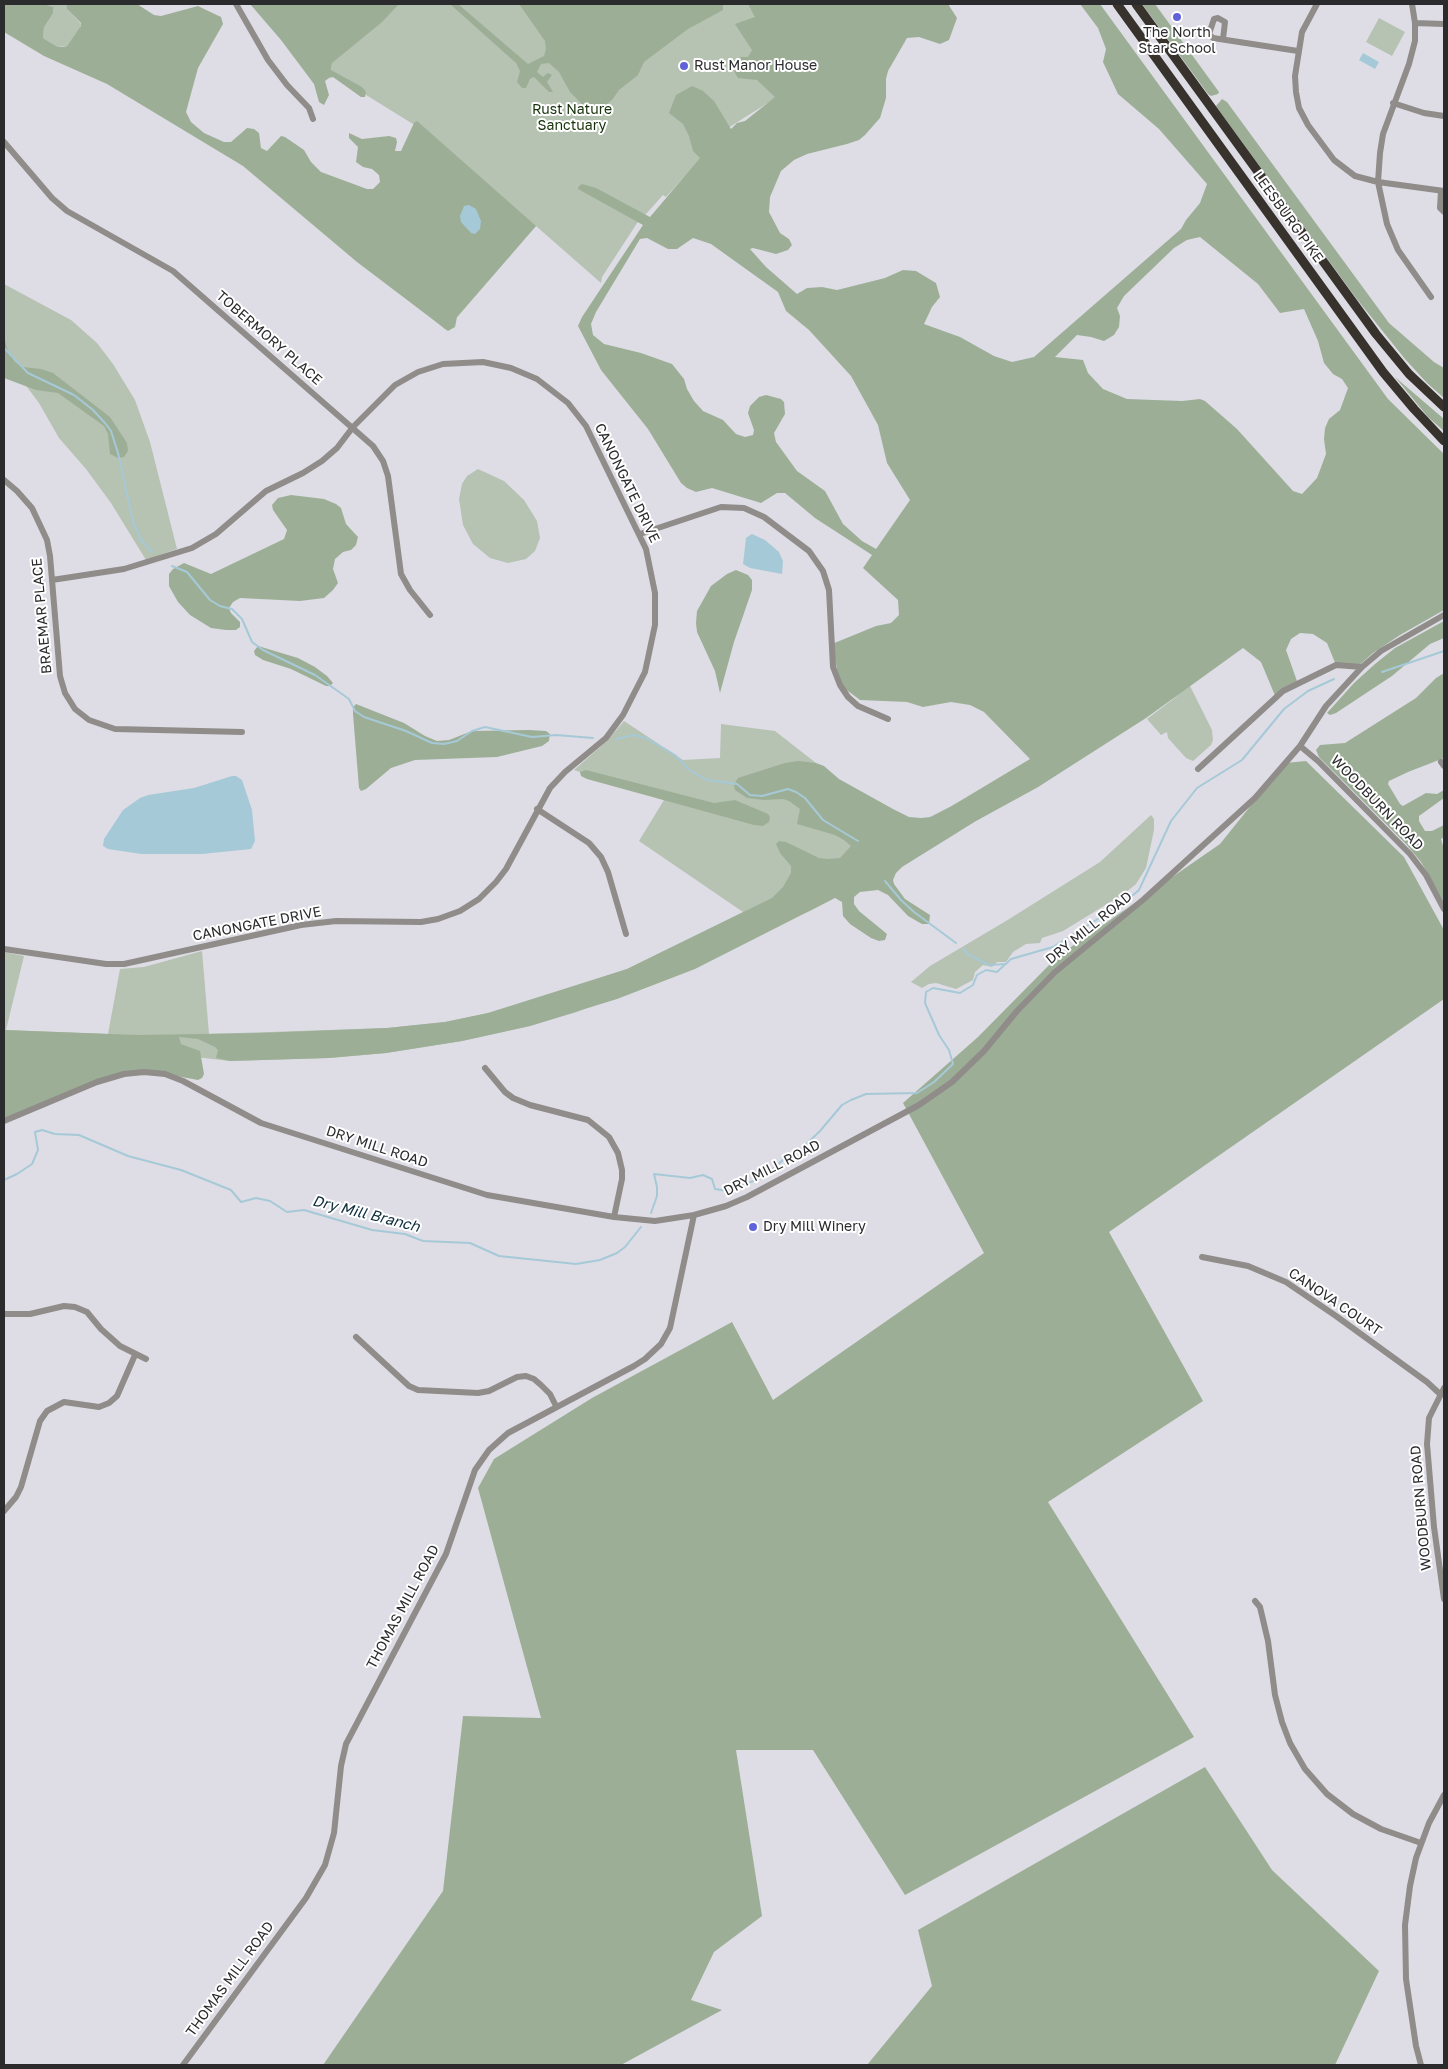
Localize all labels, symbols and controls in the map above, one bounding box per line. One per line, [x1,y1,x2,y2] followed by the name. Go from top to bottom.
[1171,11,1183,23] marker: The North Star School
[1138,25,1216,58] place label: The North Star School
[694,58,817,74] place label: Rust Manor House
[678,60,690,72] marker: Rust Manor House
[532,102,612,134] park label: Rust Nature Sanctuary
[1249,168,1327,266] street label: LEESBURG PIKE
[213,287,325,389] street label: TOBERMORY PLACE
[591,421,663,545] street label: CANONGATE DRIVE
[29,557,55,675] street label: BRAEMAR PLACE
[1327,752,1427,854] street label: WOODBURN ROAD
[1043,888,1135,968] street label: DRY MILL ROAD
[191,903,323,945] street label: CANONGATE DRIVE
[324,1123,430,1171] street label: DRY MILL ROAD
[721,1136,823,1200] street label: DRY MILL ROAD
[310,1192,422,1236] water label: Dry Mill Branch
[763,1219,866,1235] place label: Dry Mill Winery
[747,1221,759,1233] marker: Dry Mill Winery
[1285,1265,1385,1339] street label: CANOVA COURT
[1407,1445,1435,1571] street label: WOODBURN ROAD
[363,1542,443,1672] street label: THOMAS MILL ROAD
[183,1918,277,2040] street label: THOMAS MILL ROAD

